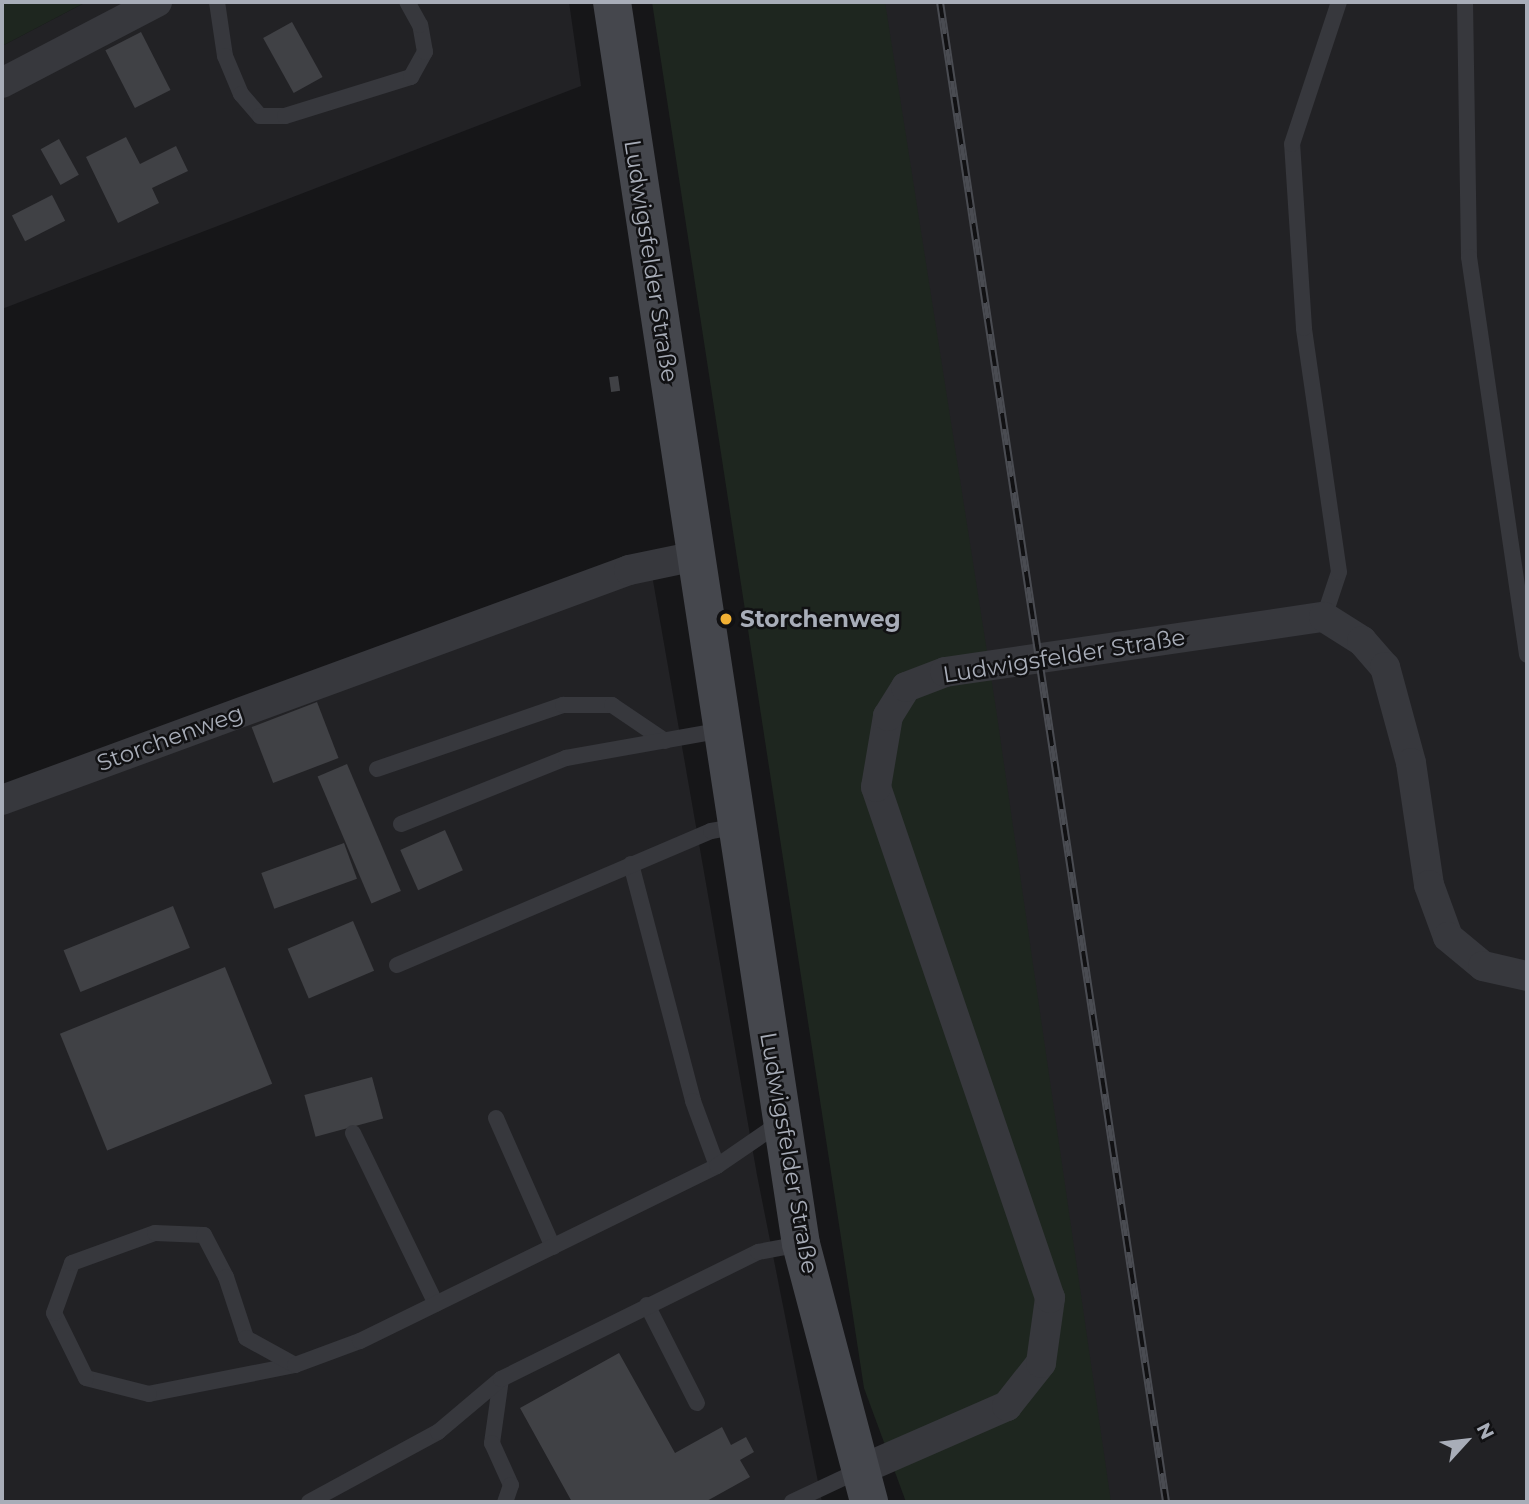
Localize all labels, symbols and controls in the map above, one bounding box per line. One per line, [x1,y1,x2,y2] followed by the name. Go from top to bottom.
[618,138,684,384] street label: Ludwigsfelder Straße
[740,605,901,633] place label: Storchenweg
[718,611,734,627] marker: Storchenweg
[941,623,1187,689] street label: Ludwigsfelder Straße
[93,699,247,777] street label: Storchenweg
[754,1030,824,1276] street label: Ludwigsfelder Straße
[1431,1406,1501,1476] north arrow
[1471,1419,1499,1443] text: N

